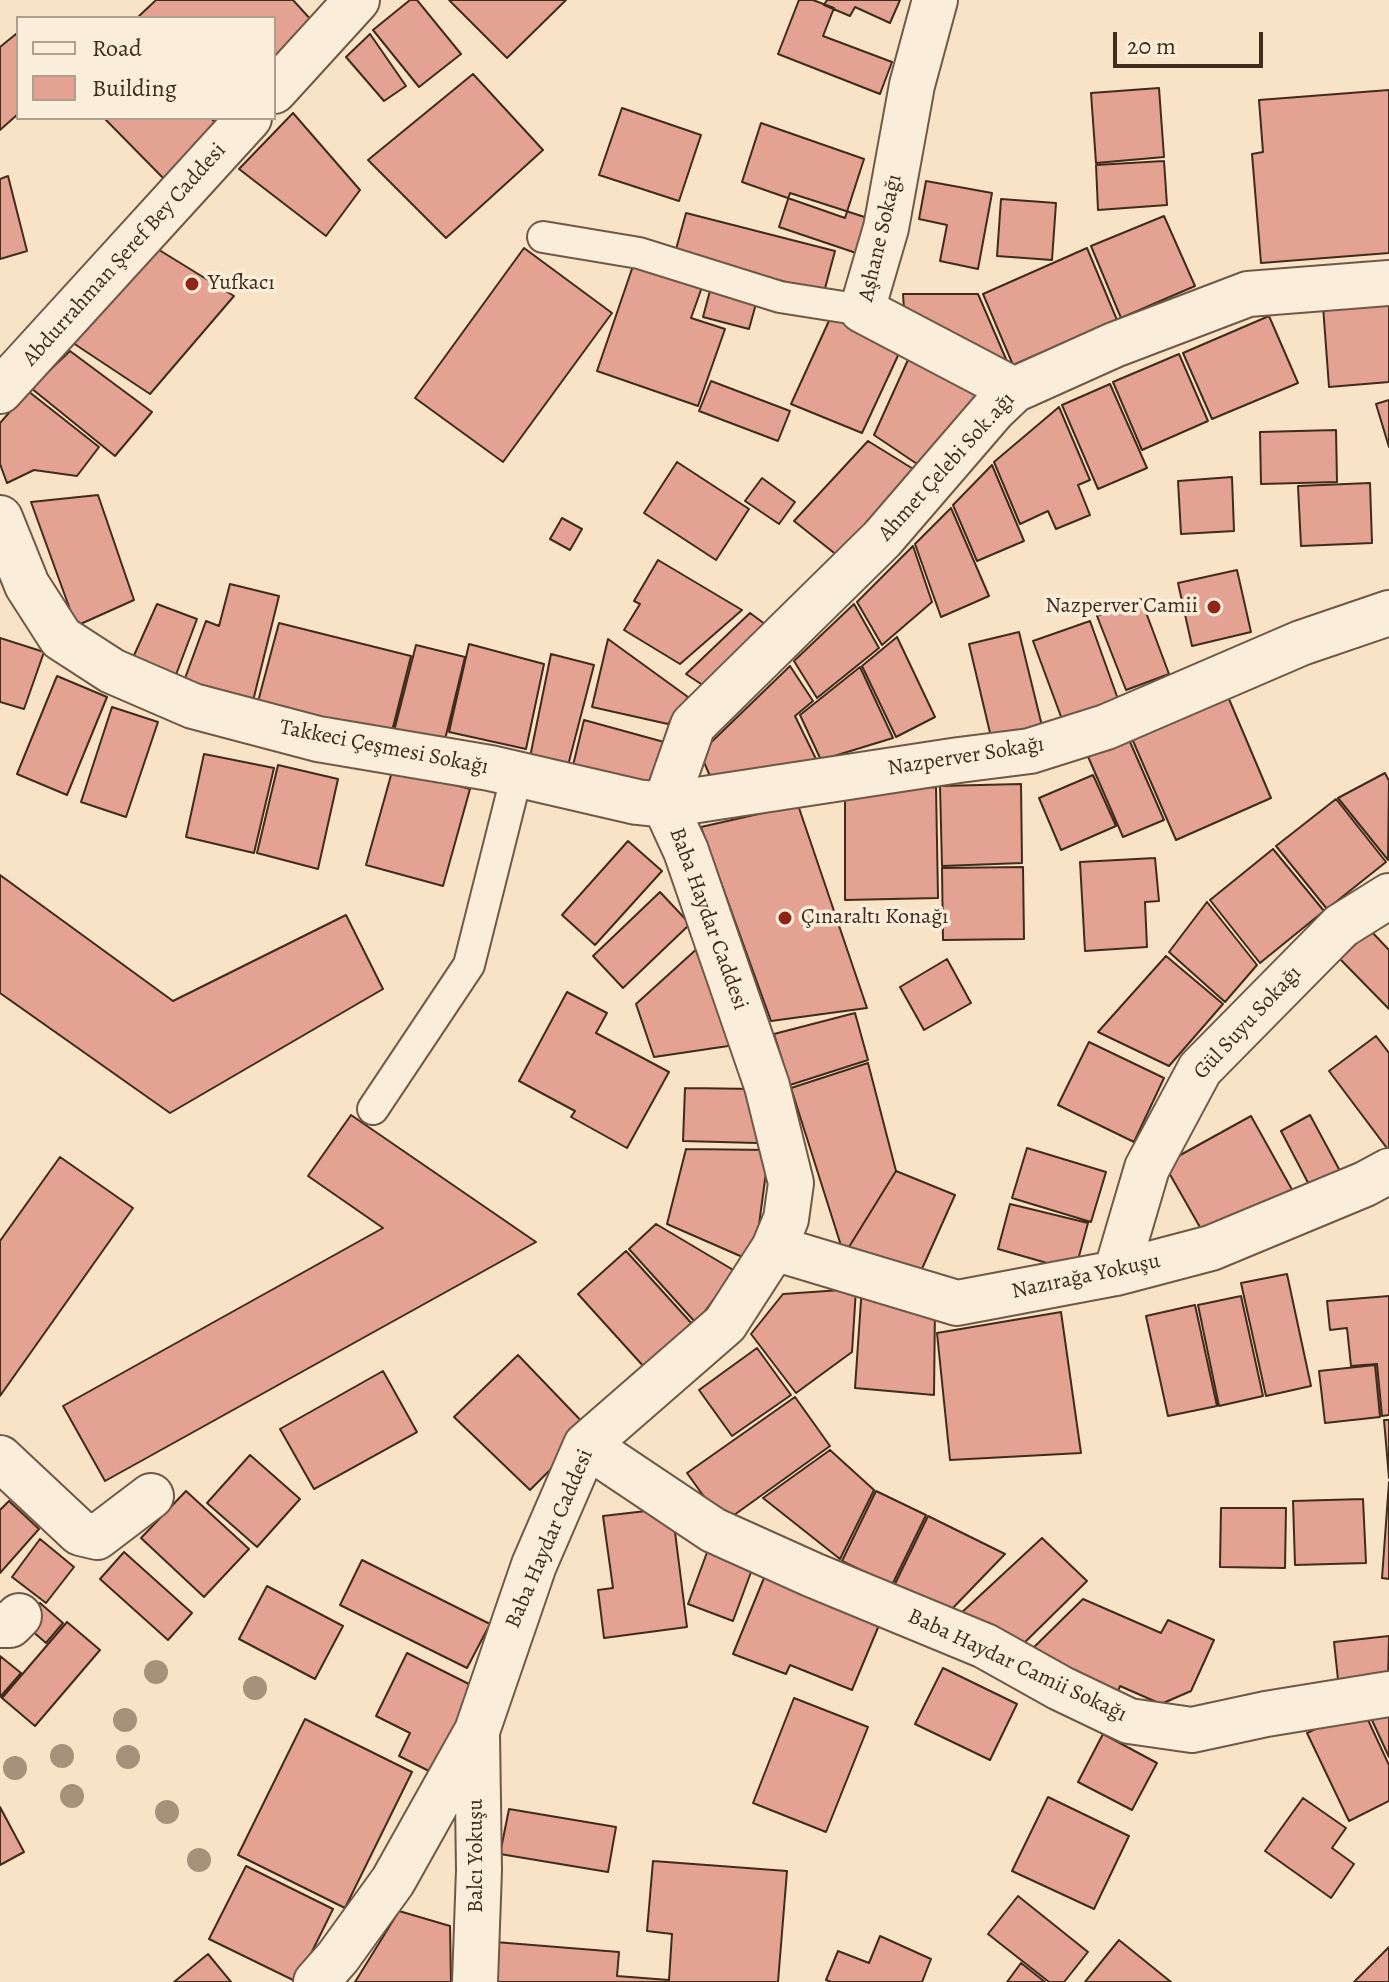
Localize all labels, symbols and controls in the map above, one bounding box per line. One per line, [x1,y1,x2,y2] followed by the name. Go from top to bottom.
[16,16,276,120] legend
[1117,16,1267,66] scale bar
[1127,30,1176,62] text: 20 m
[92,32,142,64] text: Road
[92,72,177,104] text: Building
[18,138,232,372] street label: Abdurrahman Şeref Bey Caddesi
[854,172,908,304] street label: Aşhane Sokağı
[208,271,275,297] place label: Yufkacı
[183,275,201,293] marker: Yufkacı
[873,387,1021,547] street label: Ahmet Çelebi Sok.ağı
[1045,594,1198,620] place label: Nazperver Camii
[1205,598,1223,616] marker: Nazperver Camii
[277,715,491,781] street label: Takkeci Çeşmesi Sokağı
[886,732,1046,782] street label: Nazperver Sokağı
[663,824,753,1014] street label: Baba Haydar Caddesi
[801,905,949,931] place label: Çınaraltı Konağı
[776,909,794,927] marker: Çınaraltı Konağı
[1189,961,1307,1085] street label: Gül Suyu Sokağı
[1009,1248,1163,1306] street label: Nazırağa Yokuşu
[500,1445,600,1633] street label: Baba Haydar Caddesi
[903,1604,1131,1728] street label: Baba Haydar Camii Sokağı
[464,1799,490,1913] street label: Balcı Yokuşu

